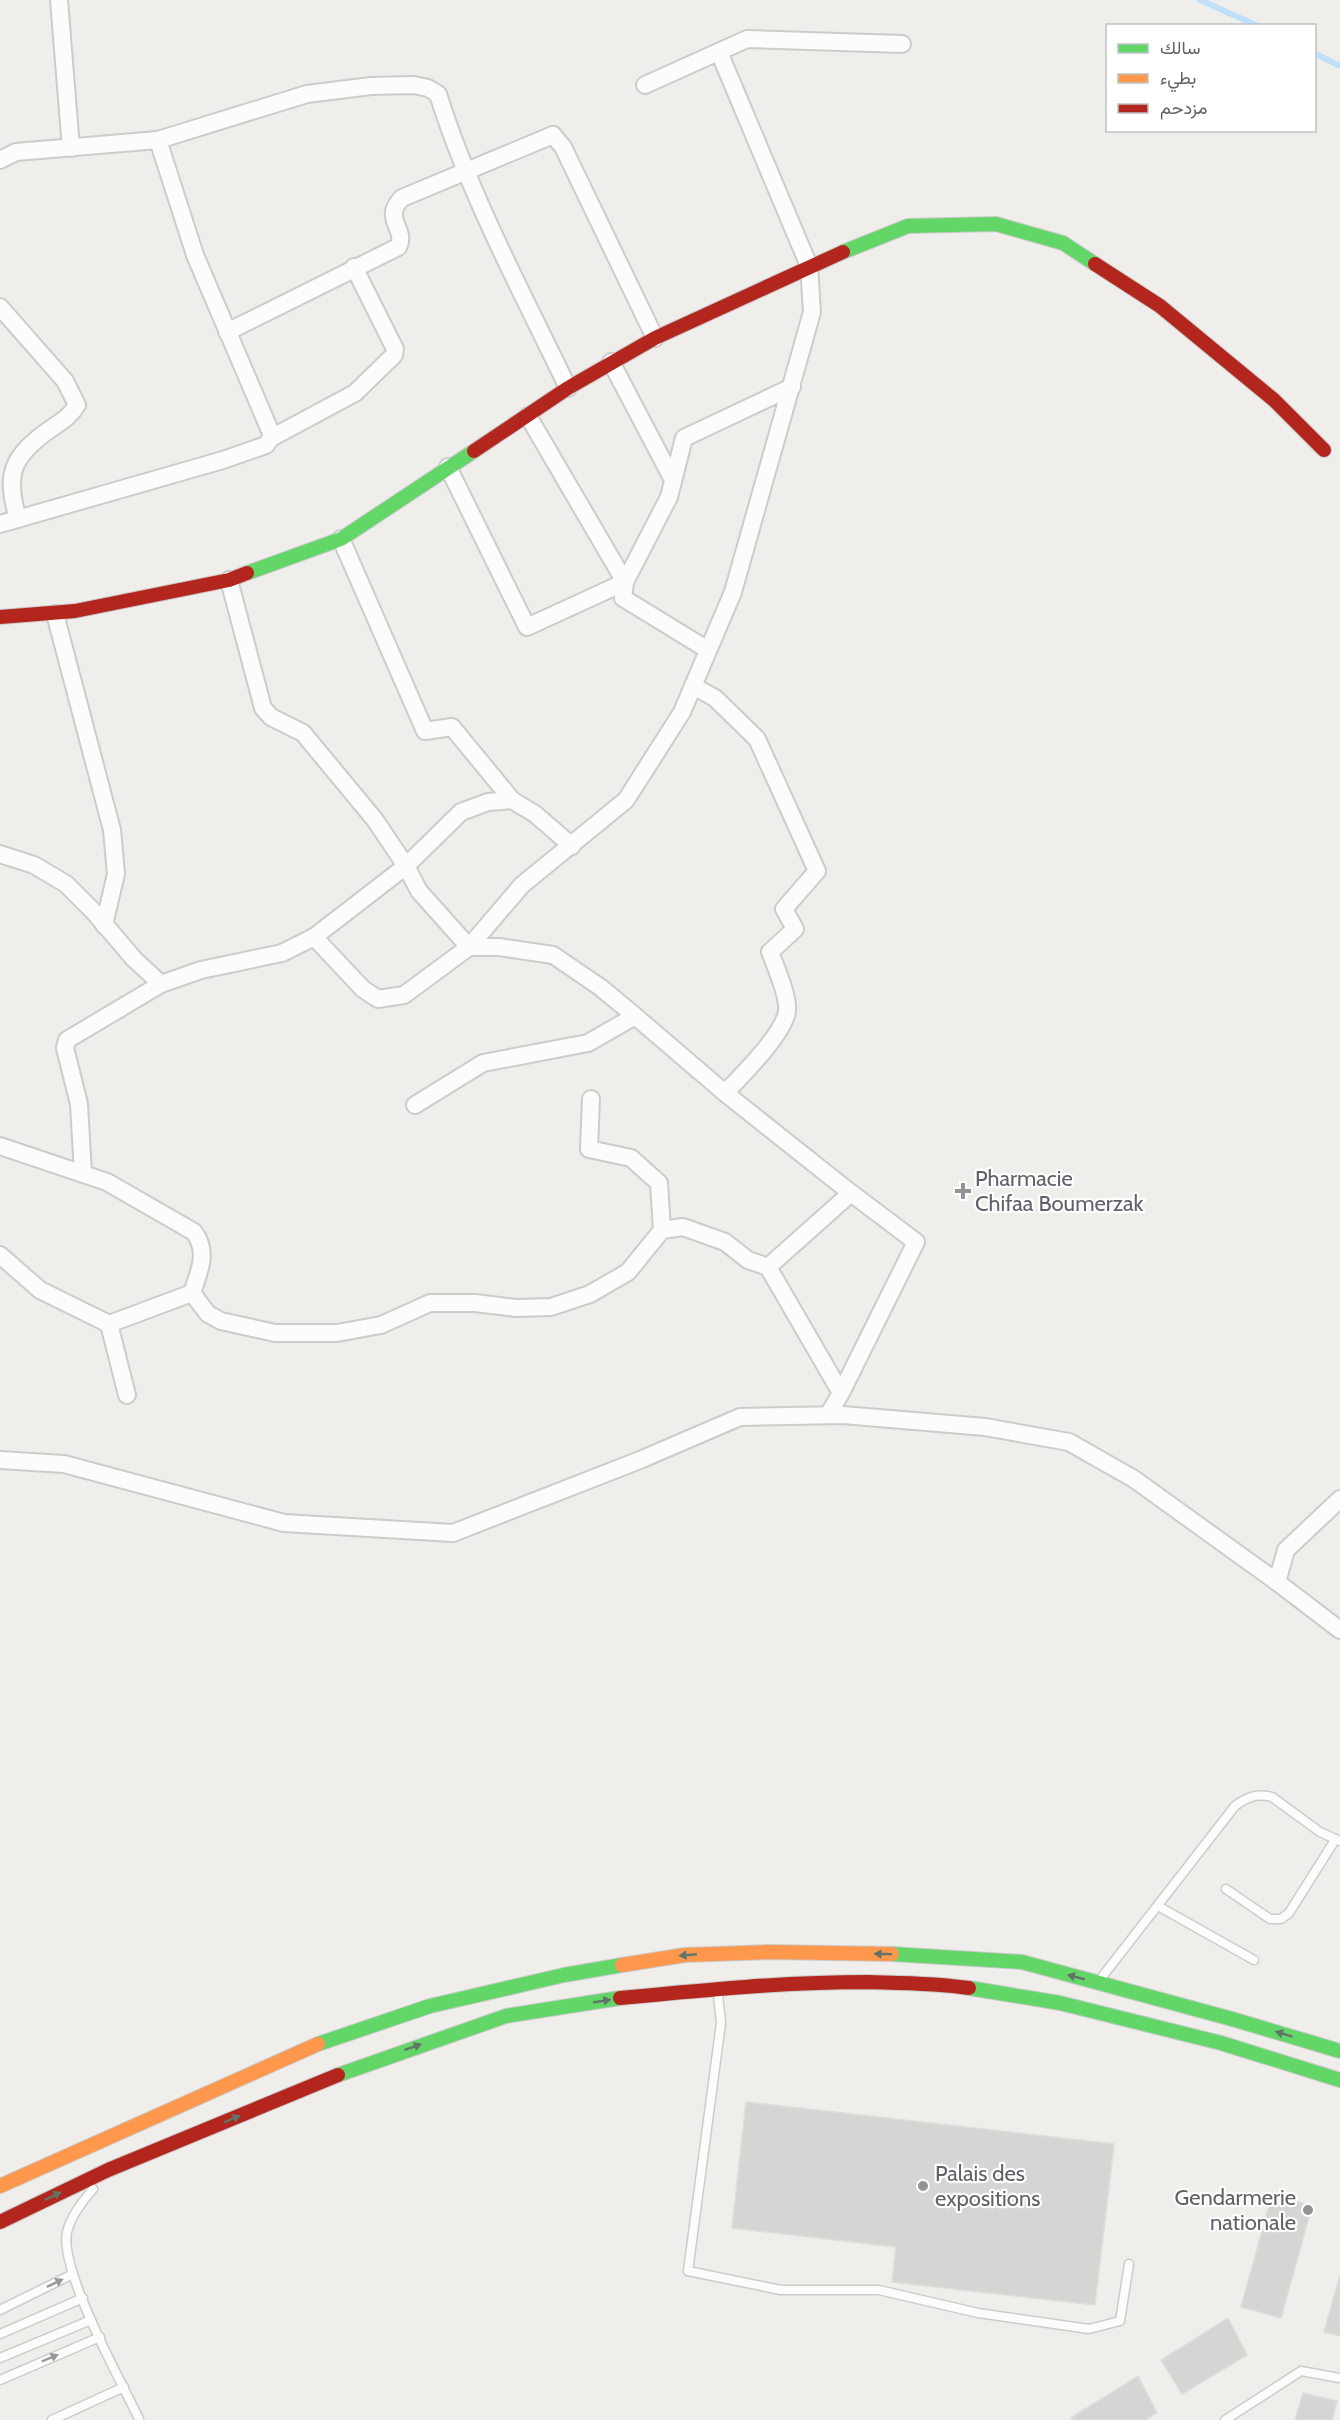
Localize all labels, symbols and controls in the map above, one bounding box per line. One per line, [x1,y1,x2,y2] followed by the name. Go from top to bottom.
[1106,24,1316,132] legend
[1160,37,1200,59] text: سالك
[1160,67,1196,93] text: بطيء
[1160,97,1207,120] text: مزدحم
[975,1165,1144,1217] place label: Pharmacie Chifaa Boumerzak
[956,1184,970,1198] marker: Pharmacie Chifaa Boumerzak
[874,1949,893,1959] one-way arrow
[679,1950,698,1960] one-way arrow
[1067,1971,1085,1981] one-way arrow
[592,1996,611,2005] one-way arrow
[1275,2029,1293,2038] one-way arrow
[404,2042,422,2052] one-way arrow
[223,2114,241,2124] one-way arrow
[935,2160,1040,2212] place label: Palais des expositions
[916,2179,930,2193] marker: Palais des expositions
[1175,2184,1296,2236] place label: Gendarmerie nationale
[44,2192,61,2201] one-way arrow
[1301,2203,1315,2217] marker: Gendarmerie nationale
[47,2278,64,2288] one-way arrow
[41,2354,58,2363] one-way arrow

